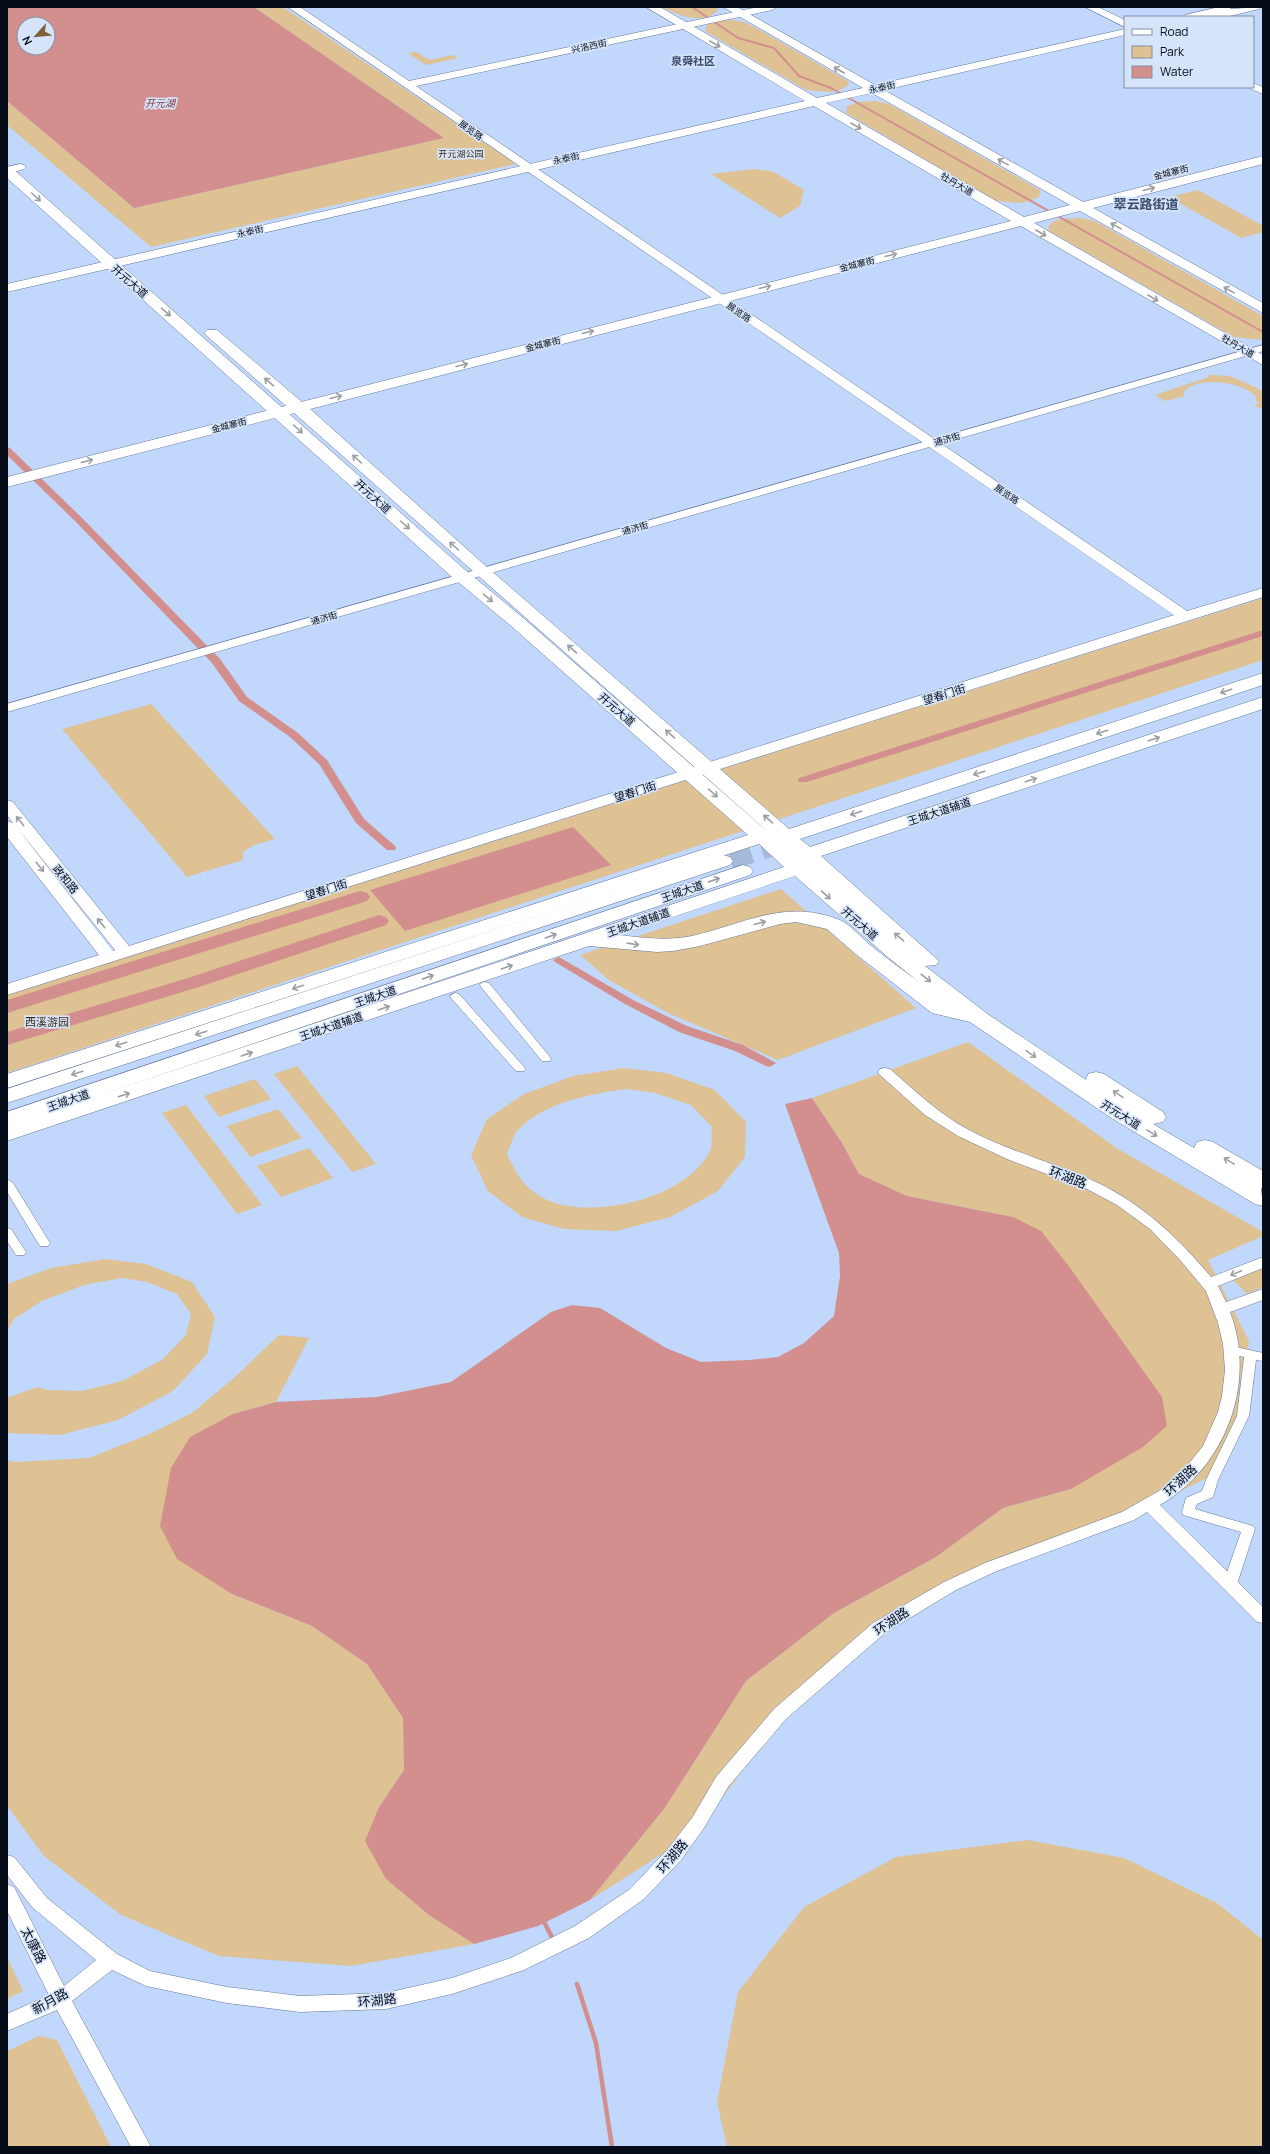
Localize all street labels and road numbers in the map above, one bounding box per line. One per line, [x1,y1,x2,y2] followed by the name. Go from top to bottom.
[570,36,608,56] street label: 兴洛西街
[867,78,897,96] street label: 永泰街
[456,117,486,143] street label: 展览路
[551,149,581,167] street label: 永泰街
[1152,161,1190,183] street label: 金城寨街
[938,169,976,199] street label: 牡丹大道
[235,222,265,240] street label: 永泰街
[838,253,876,275] street label: 金城寨街
[108,261,152,301] street label: 开元大道
[724,299,754,325] street label: 展览路
[1219,331,1257,361] street label: 牡丹大道
[524,333,562,355] street label: 金城寨街
[210,414,248,436] street label: 金城寨街
[932,429,962,449] street label: 通济街
[352,476,394,516] street label: 开元大道
[992,481,1022,507] street label: 展览路
[620,518,650,538] street label: 通济街
[309,608,339,628] street label: 通济街
[921,680,967,708] street label: 望春门街
[595,689,639,729] street label: 开元大道
[612,777,658,805] street label: 望春门街
[905,794,973,828] street label: 王城大道辅道
[50,861,82,897] street label: 政和路
[303,875,349,903] street label: 望春门街
[659,877,705,905] street label: 王城大道
[838,903,882,943] street label: 开元大道
[604,904,672,940] street label: 王城大道辅道
[352,982,398,1010] street label: 王城大道
[297,1008,365,1044] street label: 王城大道辅道
[45,1086,91,1114] street label: 王城大道
[1098,1096,1144,1132] street label: 开元大道
[1047,1162,1089,1192] street label: 环湖路
[1160,1460,1200,1500] street label: 环湖路
[870,1603,912,1639] street label: 环湖路
[653,1835,691,1877] street label: 环湖路
[17,1924,51,1966] street label: 太康路
[29,1984,71,2018] street label: 新月路
[357,1989,397,2011] street label: 环湖路

